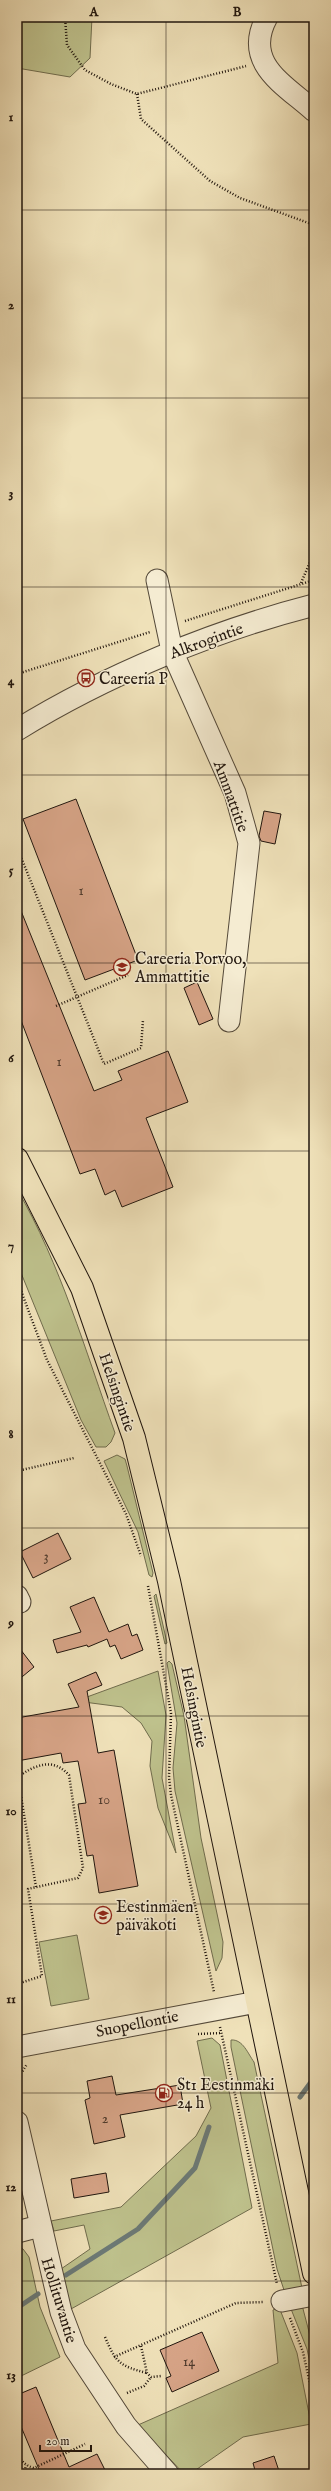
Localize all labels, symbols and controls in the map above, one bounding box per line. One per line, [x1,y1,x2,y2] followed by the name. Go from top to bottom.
[89,4,100,21] text: A
[233,4,242,21] text: B
[9,109,14,126] text: 1
[8,297,14,314] text: 2
[9,485,14,502] text: 3
[166,619,246,665] street label: Alkrogintie
[76,668,96,688] bus stop icon: Careeria P
[99,670,168,690] place label: Careeria P
[8,673,15,690] text: 4
[208,757,252,835] street label: Ammattitie
[9,862,14,879] text: 5
[78,882,84,900] house number: 1
[134,950,246,988] place label: Careeria Porvoo, Ammattitie
[112,957,132,977] school or university icon: Careeria Porvoo, Ammattitie
[8,1050,14,1067] text: 6
[56,1053,62,1071] house number: 1
[8,1238,14,1255] text: 7
[93,1351,139,1435] street label: Helsingintie
[8,1426,14,1443] text: 8
[43,1548,49,1566] house number: 3
[7,1615,14,1632] text: 9
[175,1665,211,1750] street label: Helsingintie
[98,1791,110,1809] house number: 10
[5,1803,17,1820] text: 10
[116,1898,194,1936] place label: Eestinmäen päiväkoti
[93,1905,113,1925] school or university icon: Eestinmäen päiväkoti
[6,1991,16,2008] text: 11
[94,2007,180,2043] street label: Suopellontie
[177,2076,275,2114] place label: St1 Eestinmäki 24 h
[154,2083,174,2103] fuel station icon: St1 Eestinmäki 24 h
[102,2110,109,2128] house number: 2
[6,2179,16,2196] text: 12
[36,2255,81,2346] street label: Hollituvantie
[183,2353,195,2371] house number: 14
[6,2367,16,2384] text: 13
[40,2427,91,2453] scale bar
[46,2434,69,2449] text: 20 m

